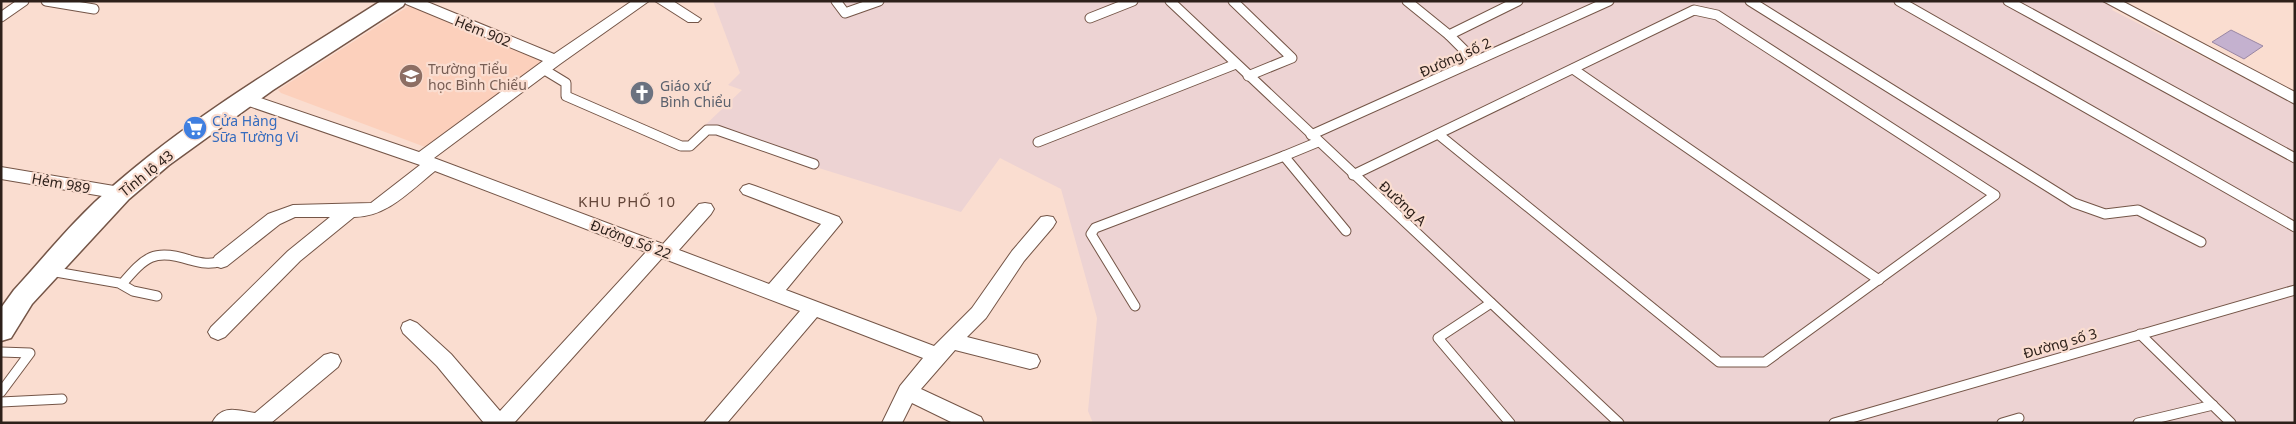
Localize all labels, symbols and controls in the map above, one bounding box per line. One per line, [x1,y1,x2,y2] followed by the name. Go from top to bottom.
[452,11,514,51] street label: Hẻm 902
[1416,33,1494,81] street label: Đường số 2
[428,59,527,94] place label: Trường Tiểu học Bình Chiểu
[398,63,424,89] school or university icon: Trường Tiểu học Bình Chiểu
[660,76,731,111] place label: Giáo xứ Bình Chiểu
[629,80,655,106] church icon: Giáo xứ Bình Chiểu
[212,111,299,146] place label: Cửa Hàng Sữa Tường Vi
[182,115,208,141] supermarket icon: Cửa Hàng Sữa Tường Vi
[115,145,177,201] street label: Tỉnh lộ 43
[30,169,92,197] street label: Hẻm 989
[1375,176,1431,230] street label: Đường A
[578,191,676,211] district label: KHU PHỐ 10
[588,215,674,263] street label: Đường Số 22
[2021,323,2099,363] street label: Đường số 3

